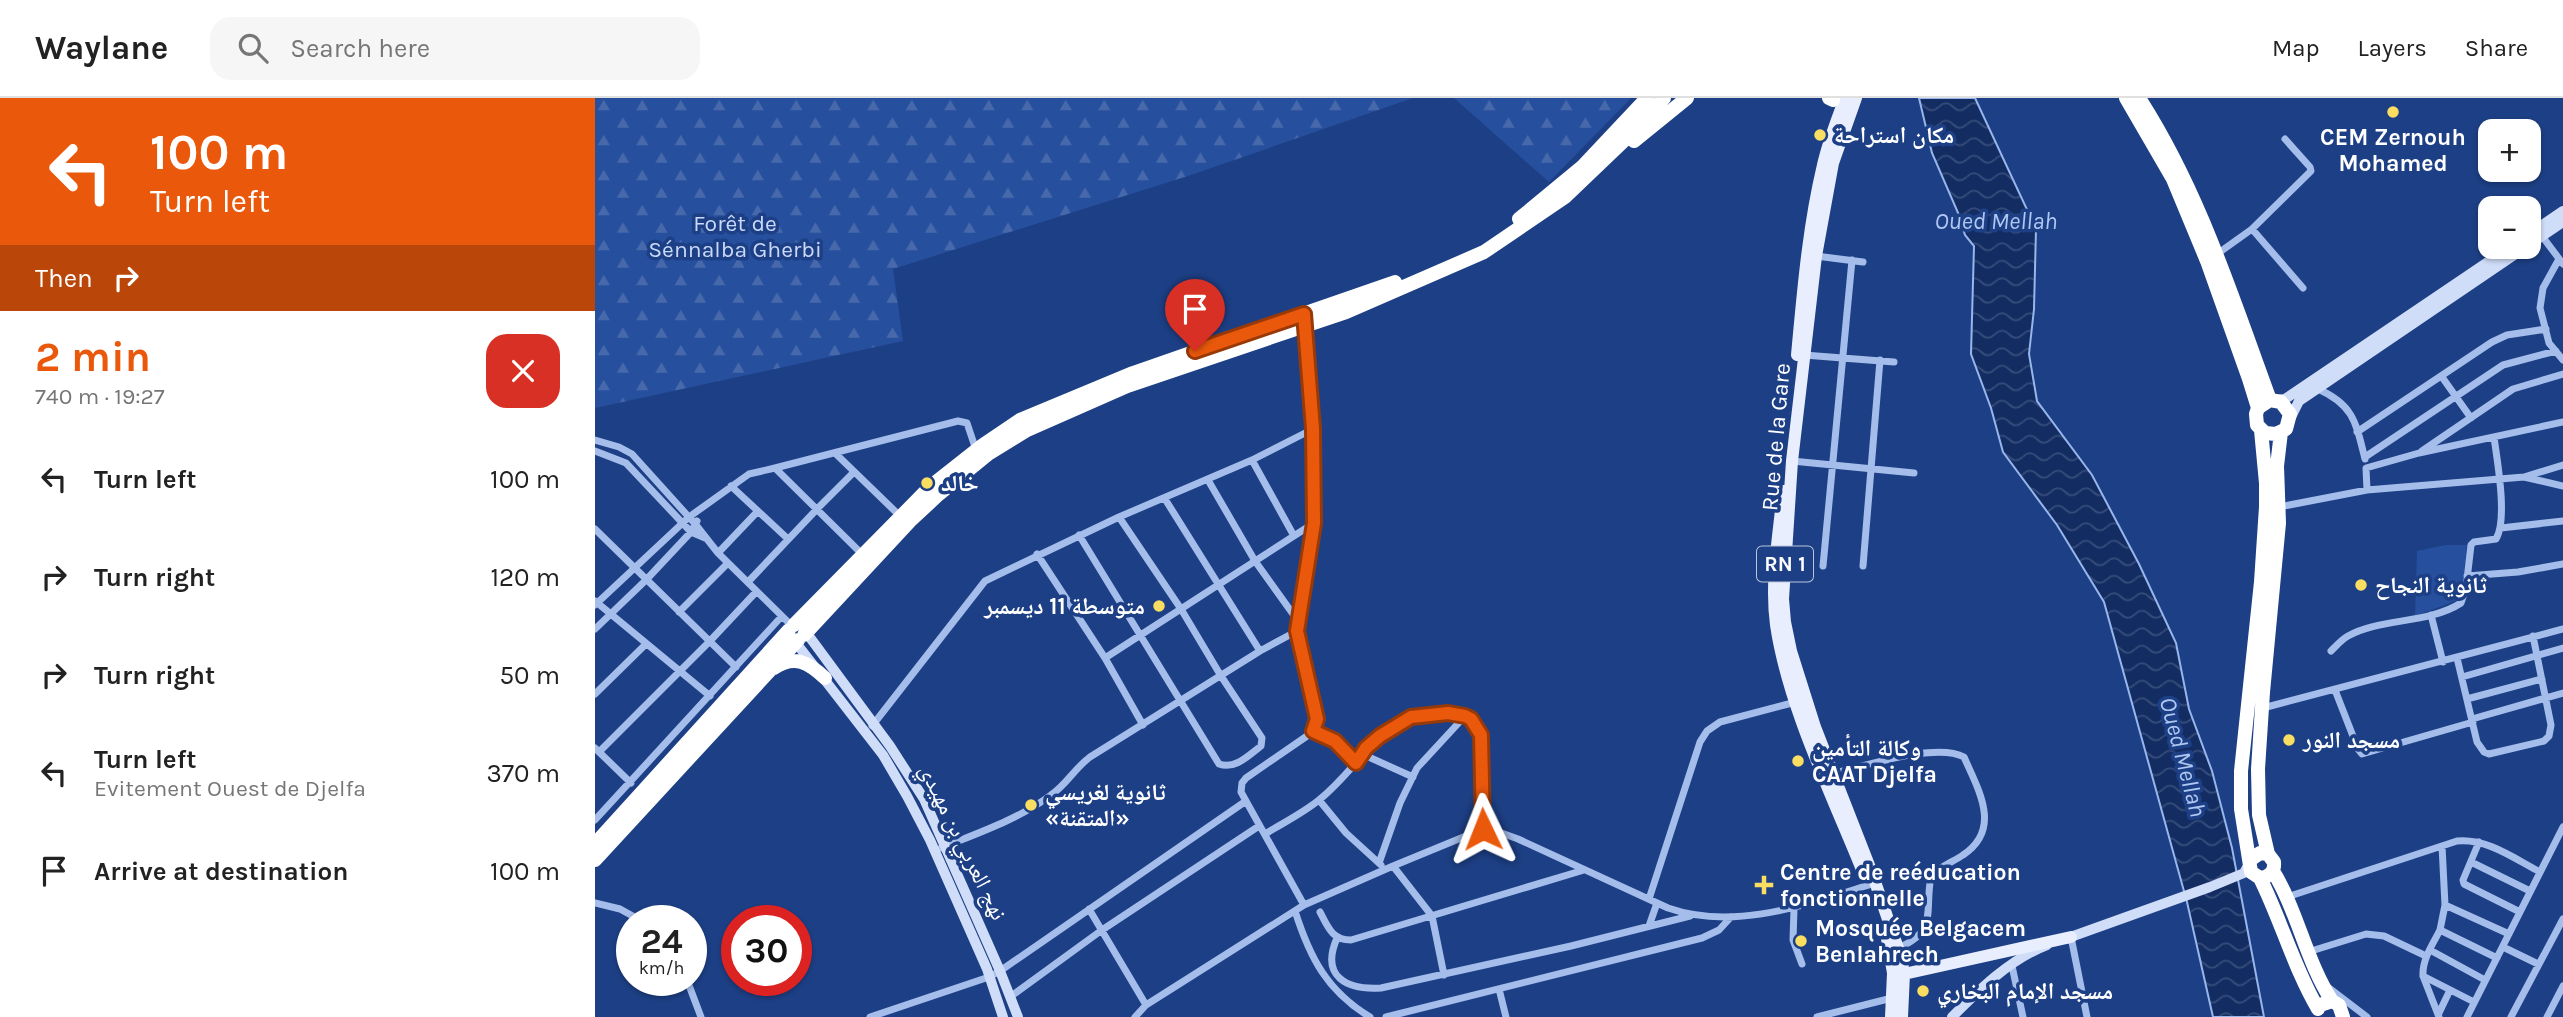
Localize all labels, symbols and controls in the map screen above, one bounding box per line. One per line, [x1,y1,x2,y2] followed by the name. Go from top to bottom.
[210,17,700,80] search box
[35,29,168,67] text: Waylane
[234,29,272,67] icon: search
[290,33,430,64] text: Search here
[2272,34,2320,62] text: Map
[2358,34,2427,62] text: Layers
[2465,34,2528,62] text: Share
[2385,104,2401,120] marker: CEM Zernouh Mohamed
[2478,119,2541,259] map controls
[2478,119,2541,182] button: +
[1834,122,1954,149] place label: مكان استراحة
[150,124,288,181] text: 100 m
[2320,124,2466,177] place label: CEM Zernouh Mohamed
[35,126,126,217] icon: left
[1812,127,1828,143] marker: مكان استراحة
[150,183,270,220] text: Turn left
[2478,196,2541,259] button: −
[1935,207,2057,235] water label: Oued Mellah
[648,210,822,263] park label: Forêt de Sénnalba Gherbi
[107,259,145,297] icon: right
[35,263,93,294] text: Then
[1165,279,1225,351] pin
[1176,290,1214,328] icon: arrive
[35,332,151,382] text: 2 min
[486,334,560,408] button: close
[1756,362,1796,512] street label: Rue de la Gare
[35,383,165,410] text: 740 m · 19:27
[35,460,73,498] icon: left
[94,464,196,495] text: Turn left
[490,464,560,495] text: 100 m
[941,470,979,497] place label: خالد
[919,475,935,491] marker: خالد
[1757,546,1813,582] road number: RN 1
[35,558,73,596] icon: right
[94,562,215,593] text: Turn right
[490,562,560,593] text: 120 m
[2375,572,2487,600] place label: ثانوية النجاح
[2353,577,2369,593] marker: ثانوية النجاح
[983,593,1145,620] place label: متوسطة 11 ديسمبر
[1151,598,1167,614] marker: متوسطة 11 ديسمبر
[35,656,73,694] icon: right
[94,660,215,691] text: Turn right
[499,660,560,691] text: 50 m
[2154,694,2212,820] water label: Oued Mellah
[2302,727,2400,754] place label: مسجد النور
[2281,732,2297,748] marker: مسجد النور
[1812,733,1937,788] place label: وكالة التأمين CAAT Djelfa
[94,744,196,775] text: Turn left
[1790,753,1806,769] marker: وكالة التأمين CAAT Djelfa
[35,754,73,792] icon: left
[487,758,560,789] text: 370 m
[909,759,1013,927] street label: نهج العربي بن مهيدي
[94,775,366,802] text: Evitement Ouest de Djelfa
[1045,779,1167,832] place label: ثانوية لغريسي «المتقنة»
[1446,792,1520,866] position arrow
[1023,797,1039,813] marker: ثانوية لغريسي «المتقنة»
[35,852,73,890] icon: arrive
[94,856,348,887] text: Arrive at destination
[490,856,560,887] text: 100 m
[1780,859,2021,912] place label: Centre de reéducation fonctionnelle
[1754,875,1774,895] marker: Centre de reéducation fonctionnelle
[721,905,812,996] speed limit sign: 30
[1815,915,2026,968] place label: Mosquée Belgacem Benlahrech
[641,921,683,962] text: 24
[1793,933,1809,949] marker: Mosquée Belgacem Benlahrech
[639,957,684,979] text: km/h
[1937,978,2113,1009] place label: مسجد الإمام البخاري
[1915,983,1931,999] marker: مسجد الإمام البخاري

